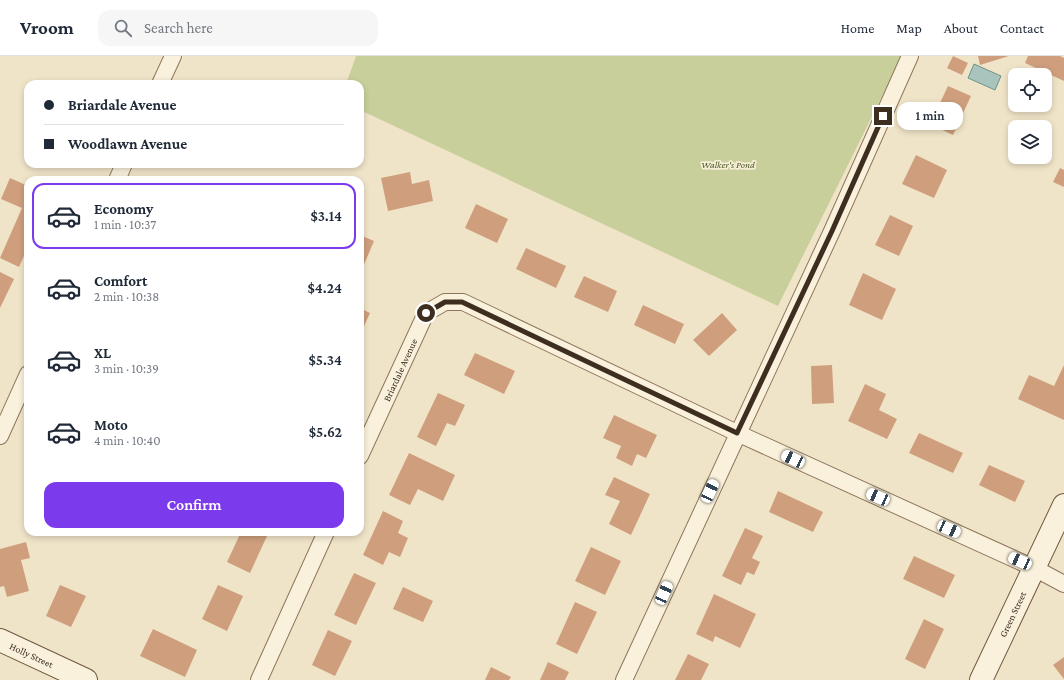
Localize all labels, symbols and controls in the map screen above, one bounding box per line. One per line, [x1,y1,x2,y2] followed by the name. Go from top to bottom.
[98,10,378,46] search box
[20,17,74,38] text: Vroom
[112,17,134,39] icon: search
[144,20,213,36] text: Search here
[841,20,874,36] text: Home
[896,20,922,36] text: Map
[944,20,978,36] text: About
[1000,20,1044,36] text: Contact
[1008,68,1052,164] map controls
[1008,68,1052,112] button: locate
[68,97,177,113] text: Briardale Avenue
[897,102,963,130] callout: 1 min
[874,107,892,125] route end
[916,108,944,123] text: 1 min
[1008,120,1052,164] button: layers
[68,136,187,152] text: Woodlawn Avenue
[701,159,755,170] park label: Walker's Pond
[46,198,82,234] icon: car
[94,201,153,217] text: Economy
[310,208,342,224] text: $3.14
[94,217,156,232] text: 1 min · 10:37
[46,270,82,306] icon: car
[94,273,148,289] text: Comfort
[308,280,342,296] text: $4.24
[94,289,159,304] text: 2 min · 10:38
[417,304,435,322] route start
[381,336,419,403] street label: Briardale Avenue
[46,342,82,378] icon: car
[94,345,111,361] text: XL
[309,352,342,368] text: $5.34
[94,361,159,376] text: 3 min · 10:39
[46,414,82,450] icon: car
[94,417,128,433] text: Moto
[309,424,342,440] text: $5.62
[94,433,161,448] text: 4 min · 10:40
[780,448,806,470] car
[699,478,721,504] car
[44,482,344,528] button: Confirm
[865,487,891,507] car
[936,519,962,539] car
[1007,551,1033,571] car
[654,580,674,606] car
[997,589,1028,639] street label: Green Street
[8,640,56,670] street label: Holly Street

